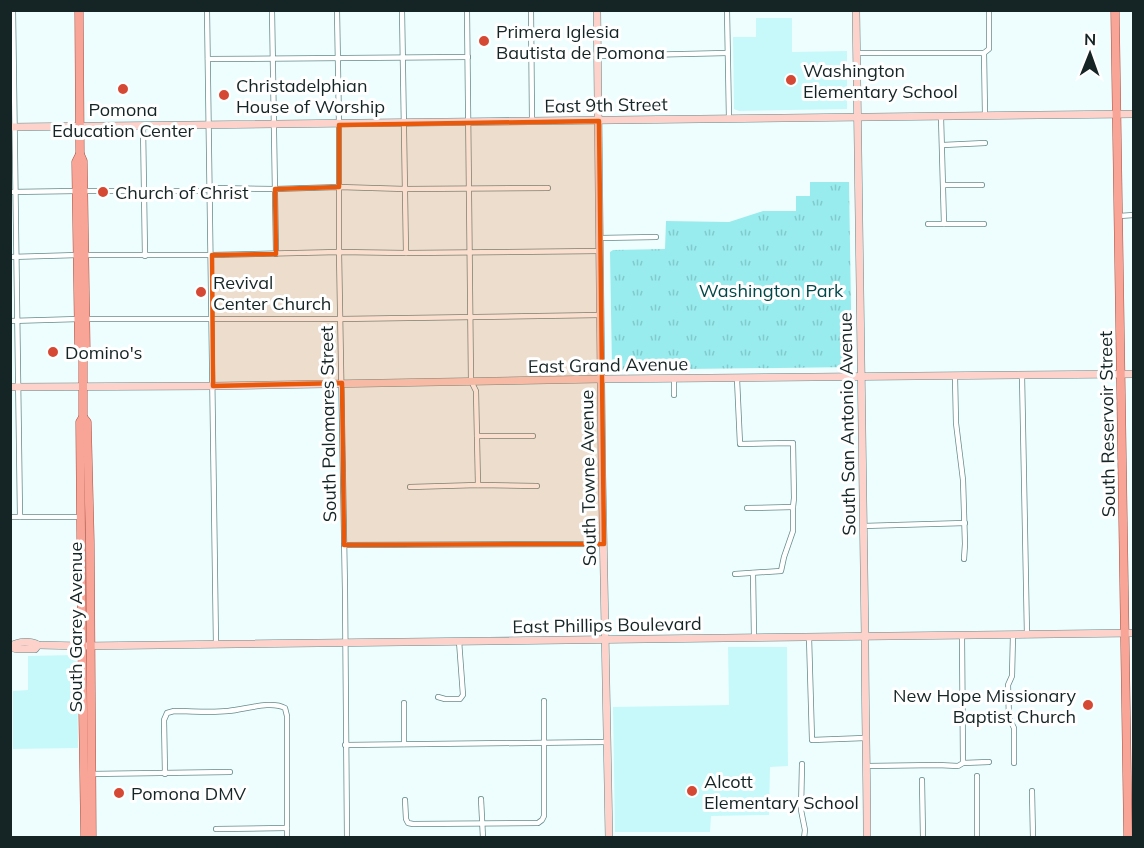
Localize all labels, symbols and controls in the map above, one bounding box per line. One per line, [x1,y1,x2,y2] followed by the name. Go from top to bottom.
[496,20,665,64] place label: Primera Iglesia Bautista de Pomona
[1060,24,1120,84] north arrow
[1084,29,1096,49] text: N
[477,34,491,48] marker: Primera Iglesia Bautista de Pomona
[803,59,958,103] place label: Washington Elementary School
[784,73,798,87] marker: Washington Elementary School
[236,74,385,118] place label: Christadelphian House of Worship
[116,82,130,96] marker: Pomona Education Center
[217,88,231,102] marker: Christadelphian House of Worship
[544,92,668,118] street label: East 9th Street
[52,98,194,142] place label: Pomona Education Center
[115,181,249,204] place label: Church of Christ
[96,185,110,199] marker: Church of Christ
[213,271,331,315] place label: Revival Center Church
[699,279,844,302] park label: Washington Park
[194,285,208,299] marker: Revival Center Church
[834,312,860,536] street label: South San Antonio Avenue
[315,326,341,522] street label: South Palomares Street
[1094,331,1120,517] street label: South Reservoir Street
[65,341,143,364] place label: Domino's
[46,345,60,359] marker: Domino's
[528,352,688,378] street label: East Grand Avenue
[575,390,601,566] street label: South Towne Avenue
[64,542,87,712] street label: South Garey Avenue
[512,612,702,638] street label: East Phillips Boulevard
[893,684,1076,728] place label: New Hope Missionary Baptist Church
[1081,698,1095,712] marker: New Hope Missionary Baptist Church
[704,770,859,814] place label: Alcott Elementary School
[131,782,247,805] place label: Pomona DMV
[685,784,699,798] marker: Alcott Elementary School
[112,786,126,800] marker: Pomona DMV

